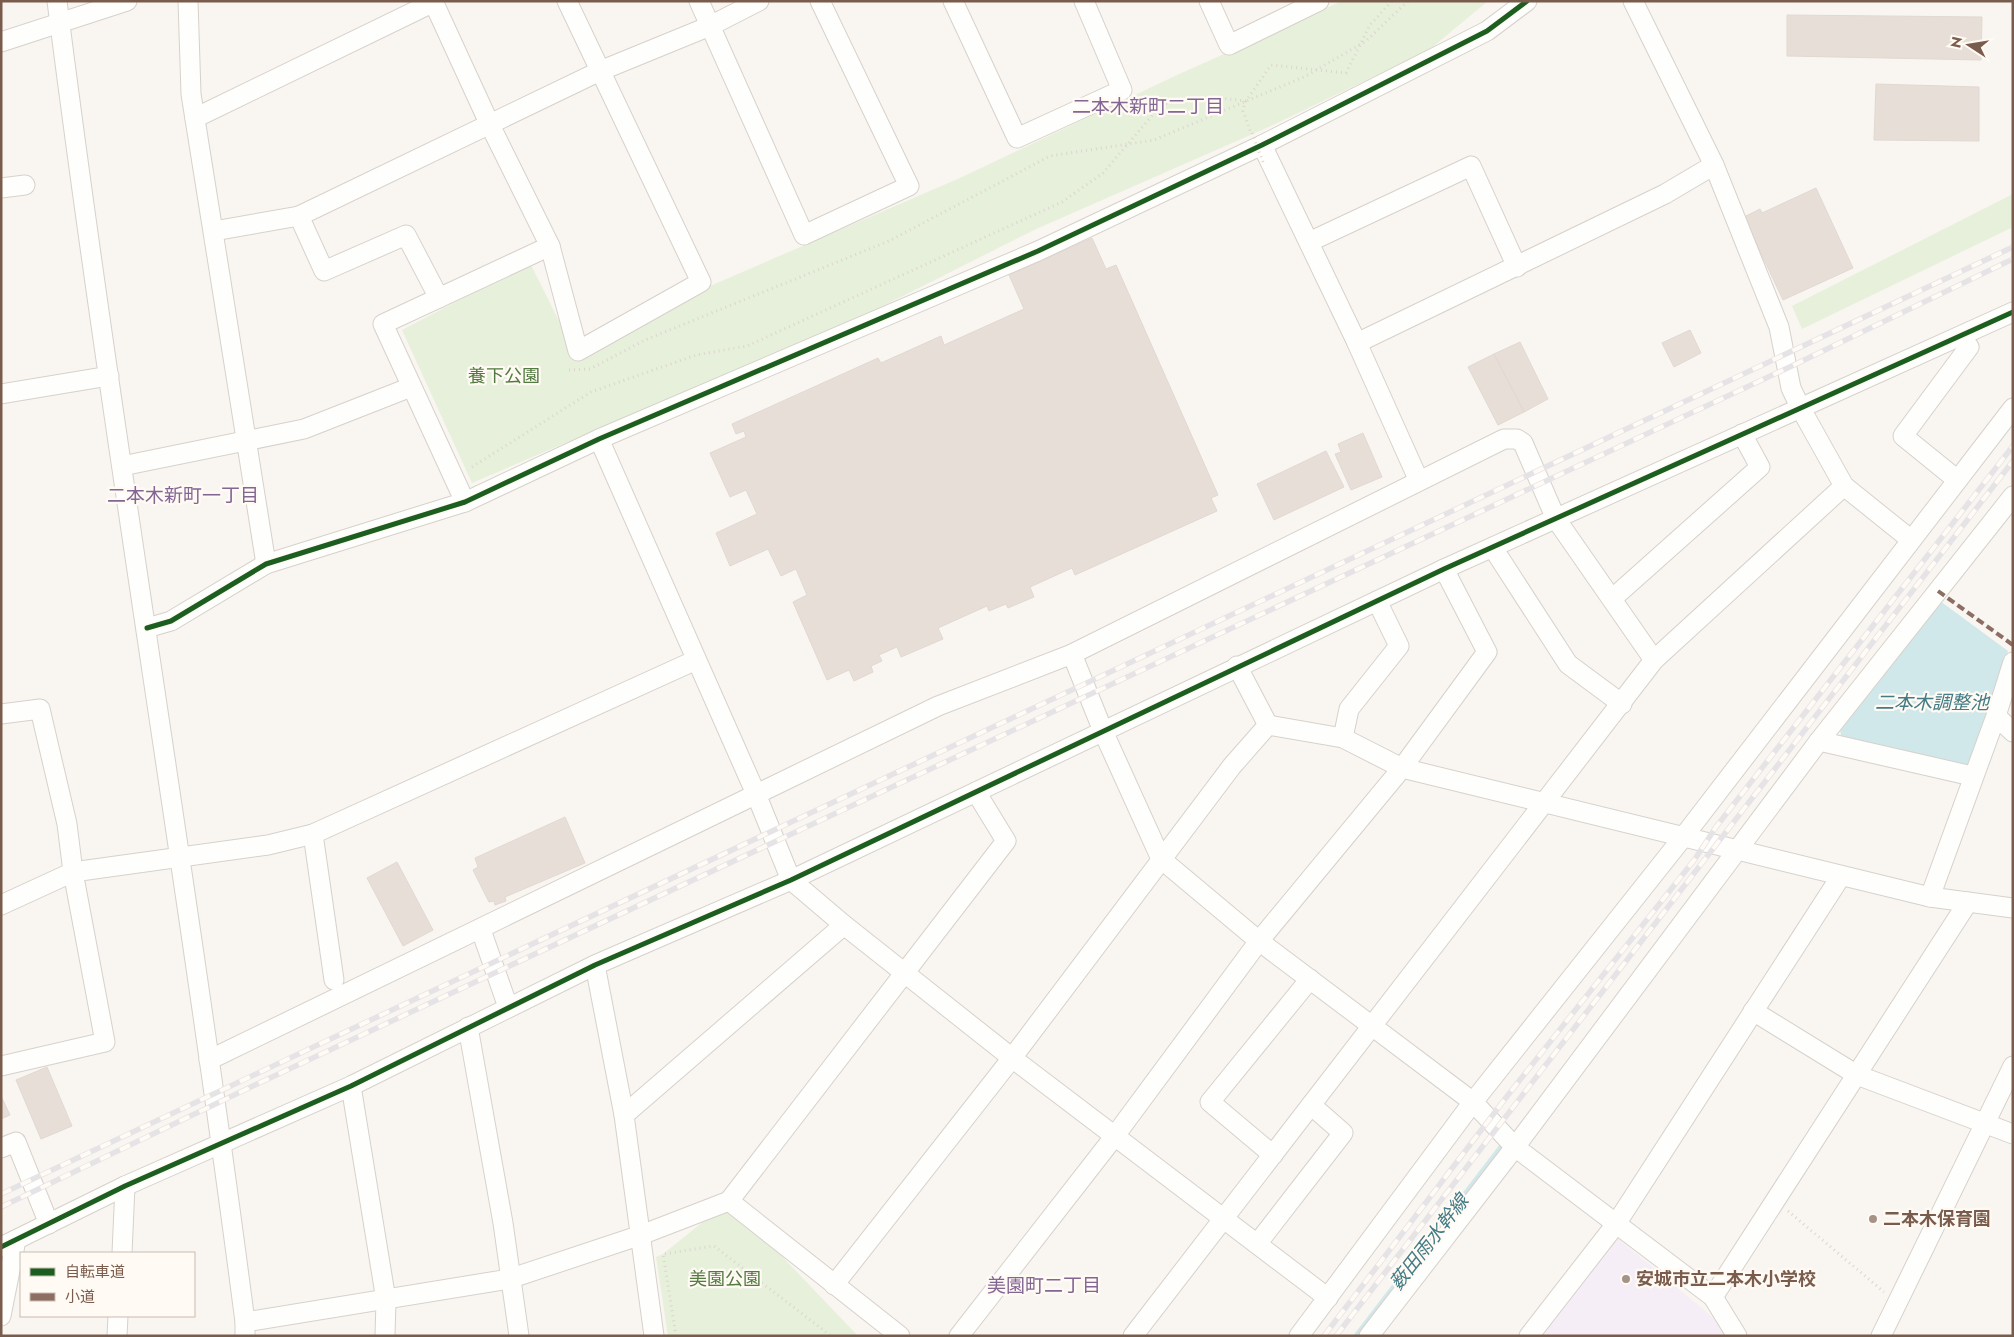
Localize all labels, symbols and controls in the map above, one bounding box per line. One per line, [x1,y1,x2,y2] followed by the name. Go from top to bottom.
[1944,20,1994,70] north arrow
[1945,35,1967,50] text: N
[1072,93,1224,120] district label: 二本木新町二丁目
[468,363,540,389] park label: 養下公園
[107,482,259,509] district label: 二本木新町一丁目
[1875,689,1991,716] water label: 二本木調整池
[1383,1187,1476,1295] water label: 薮田雨水幹線
[1883,1206,1991,1232] place label: 二本木保育園
[1867,1213,1879,1225] marker: 二本木保育園
[20,1252,195,1317] legend
[65,1261,125,1283] text: 自転車道
[689,1266,761,1292] park label: 美園公園
[1636,1266,1816,1292] place label: 安城市立二本木小学校
[987,1272,1101,1299] district label: 美園町二丁目
[1620,1273,1632,1285] marker: 安城市立二本木小学校
[65,1286,95,1308] text: 小道

